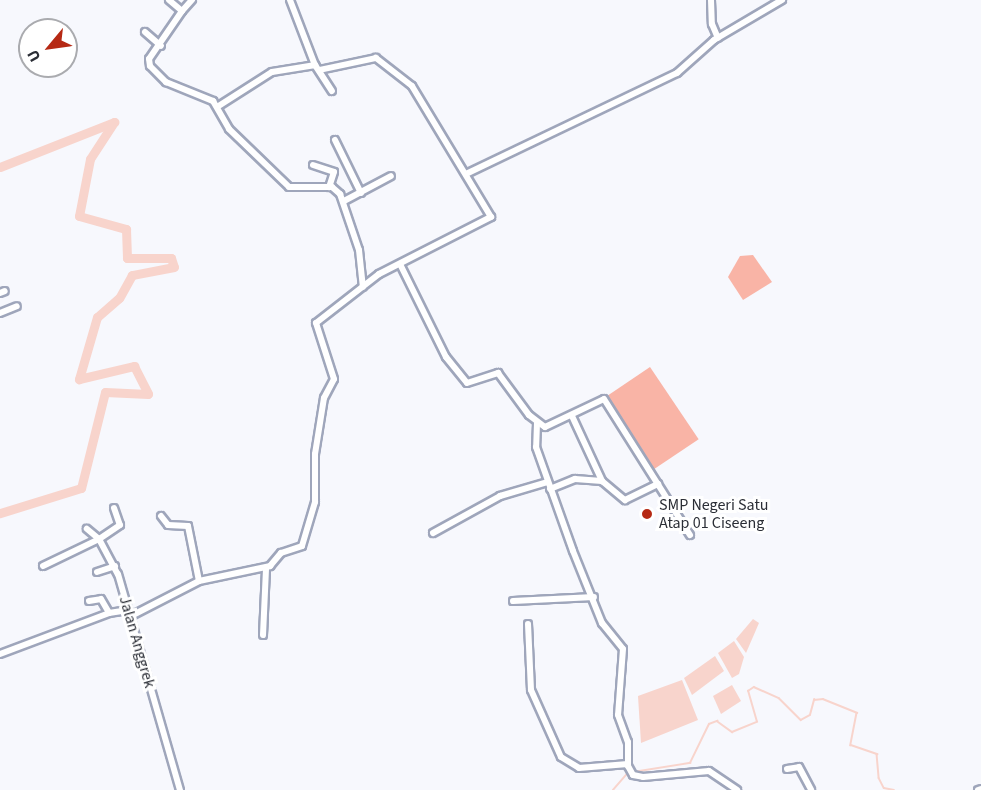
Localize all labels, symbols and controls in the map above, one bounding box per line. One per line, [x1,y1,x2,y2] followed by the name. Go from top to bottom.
[18,18,78,78] north arrow
[22,46,46,66] text: U
[659,495,769,533] place label: SMP Negeri Satu Atap 01 Ciseeng
[640,507,654,521] marker: SMP Negeri Satu Atap 01 Ciseeng
[115,594,159,690] street label: Jalan Anggrek

